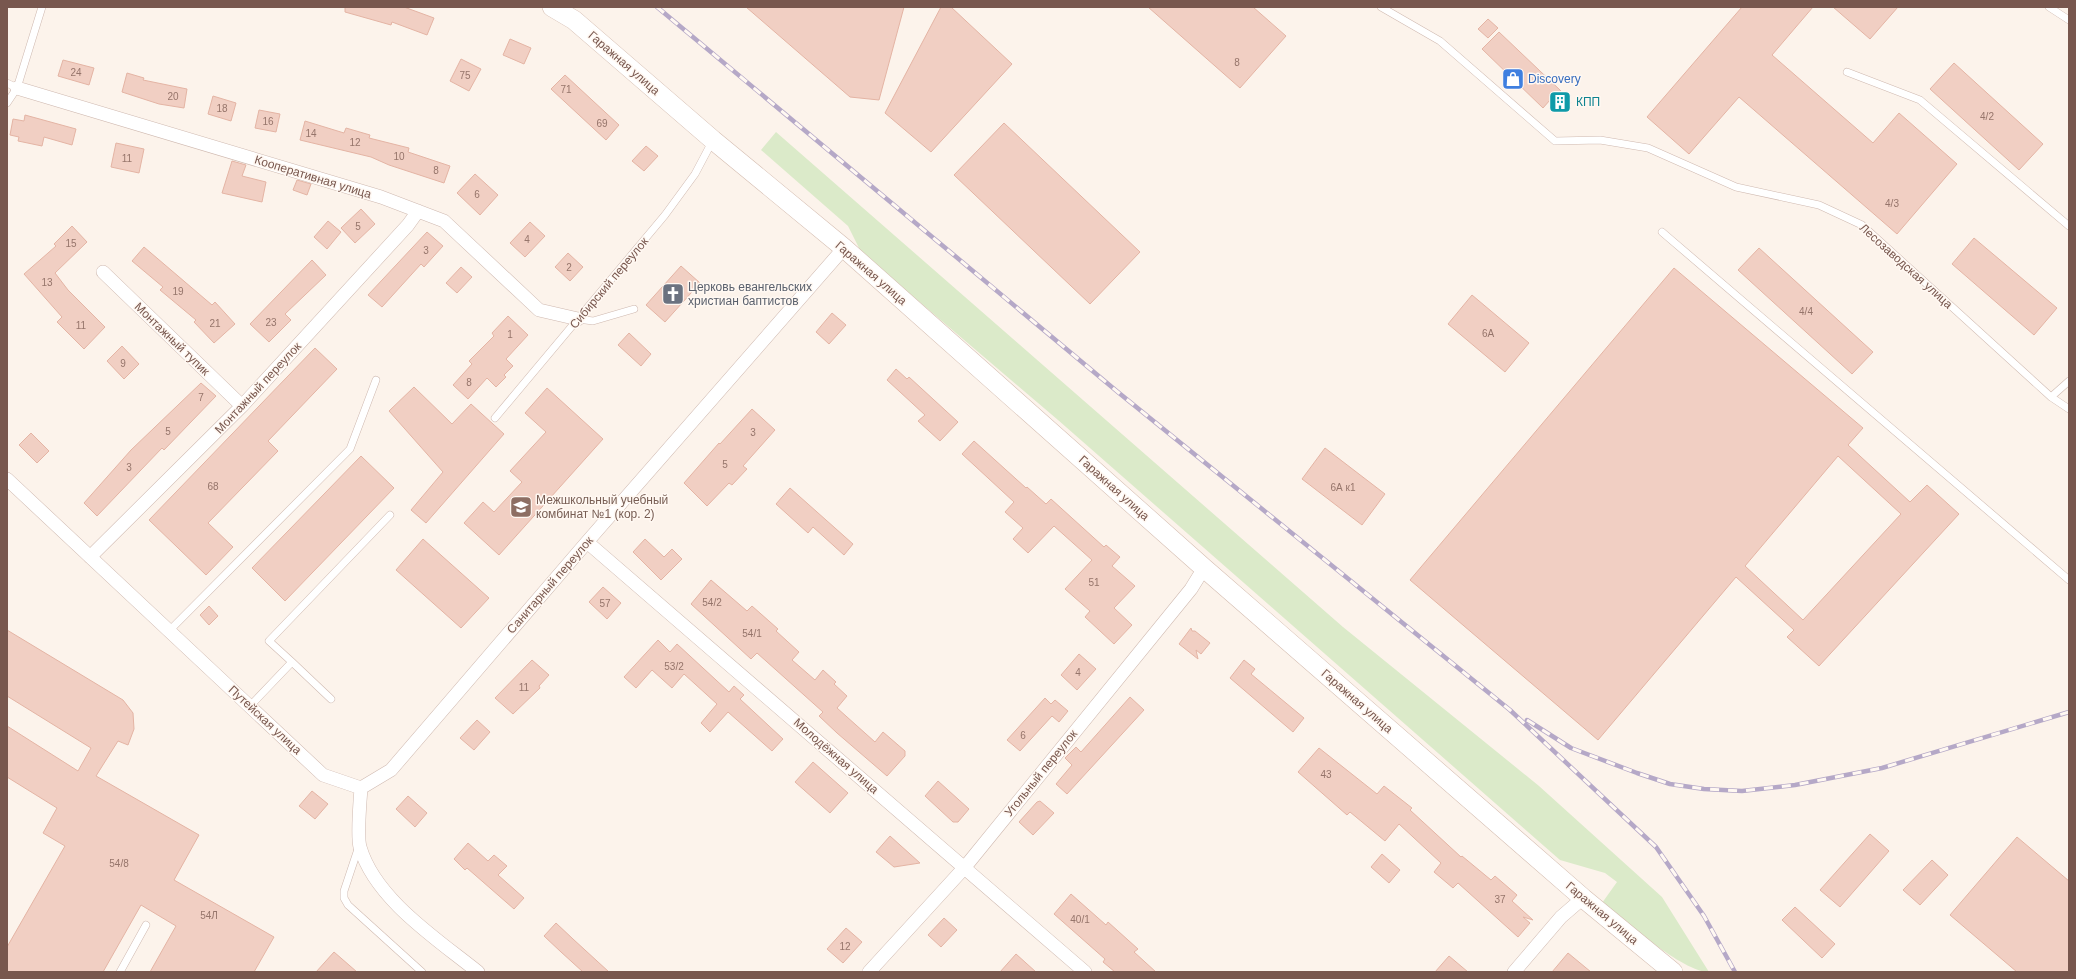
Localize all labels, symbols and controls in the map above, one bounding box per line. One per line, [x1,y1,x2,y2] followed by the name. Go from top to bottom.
[585,28,663,98] street label: Гаражная улица
[1234,57,1240,68] house number: 8
[1500,66,1526,92] shop icon: Discovery
[70,67,82,78] house number: 24
[459,70,471,81] house number: 75
[1528,72,1581,86] place label: Discovery
[560,84,572,95] house number: 71
[1547,89,1573,115] building icon: КПП
[167,91,179,102] house number: 20
[1576,95,1600,109] place label: КПП
[216,103,228,114] house number: 18
[1980,111,1994,122] house number: 4/2
[262,116,274,127] house number: 16
[596,118,608,129] house number: 69
[305,128,317,139] house number: 14
[349,137,361,148] house number: 12
[393,151,405,162] house number: 10
[122,153,133,164] house number: 11
[253,153,373,202] street label: Кооперативная улица
[433,165,439,176] house number: 8
[474,189,480,200] house number: 6
[1885,198,1899,209] house number: 4/3
[355,221,361,232] house number: 5
[1857,221,1956,312] street label: Лесозаводская улица
[524,234,530,245] house number: 4
[567,234,652,331] street label: Сибирский переулок
[65,238,77,249] house number: 15
[832,238,910,308] street label: Гаражная улица
[423,245,429,256] house number: 3
[566,262,572,273] house number: 2
[41,277,53,288] house number: 13
[688,280,812,308] place label: Церковь евангельских христиан баптистов
[660,281,686,307] church icon: Церковь евангельских христиан баптистов
[172,286,184,297] house number: 19
[132,300,213,379] street label: Монтажный тупик
[1799,306,1813,317] house number: 4/4
[265,317,277,328] house number: 23
[209,318,221,329] house number: 21
[76,320,87,331] house number: 11
[1482,328,1494,339] house number: 6А
[507,329,513,340] house number: 1
[212,339,305,437] street label: Монтажный переулок
[120,358,126,369] house number: 9
[466,377,472,388] house number: 8
[198,392,204,403] house number: 7
[165,426,171,437] house number: 5
[750,427,756,438] house number: 3
[1076,453,1152,524] street label: Гаражная улица
[722,459,728,470] house number: 5
[126,462,132,473] house number: 3
[207,481,219,492] house number: 68
[1331,482,1356,493] house number: 6А к1
[536,493,668,521] place label: Межшкольный учебный комбинат №1 (кор. 2)
[508,494,534,520] school or university icon: Межшкольный учебный комбинат №1 (кор. 2)
[504,533,596,636] street label: Санитарный переулок
[1088,577,1100,588] house number: 51
[702,597,722,608] house number: 54/2
[599,598,611,609] house number: 57
[742,628,762,639] house number: 54/1
[664,661,684,672] house number: 53/2
[1318,666,1396,736] street label: Гаражная улица
[1075,667,1081,678] house number: 4
[519,682,530,693] house number: 11
[226,683,305,758] street label: Путейская улица
[791,715,882,797] street label: Молодёжная улица
[1002,726,1081,819] street label: Угольный переулок
[1020,730,1026,741] house number: 6
[1320,769,1332,780] house number: 43
[109,858,129,869] house number: 54/8
[1563,879,1641,947] street label: Гаражная улица
[1494,894,1506,905] house number: 37
[200,910,218,921] house number: 54Л
[1070,914,1090,925] house number: 40/1
[839,941,851,952] house number: 12

